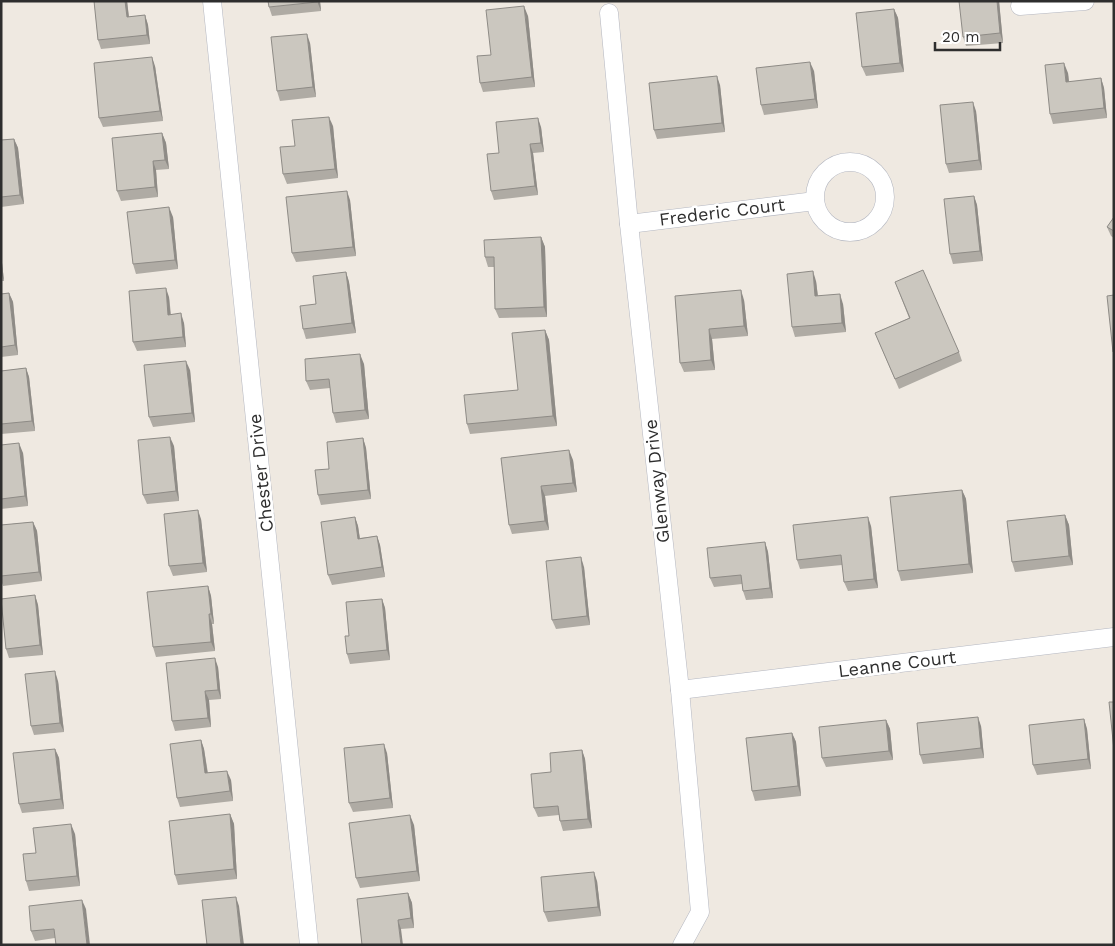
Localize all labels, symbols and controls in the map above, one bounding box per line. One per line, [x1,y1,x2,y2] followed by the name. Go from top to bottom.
[935,20,1000,52] scale bar
[942,28,980,46] text: 20 m
[658,193,786,230] street label: Frederic Court
[244,413,277,533] street label: Chester Drive
[640,418,673,544] street label: Glenway Drive
[837,646,957,681] street label: Leanne Court

